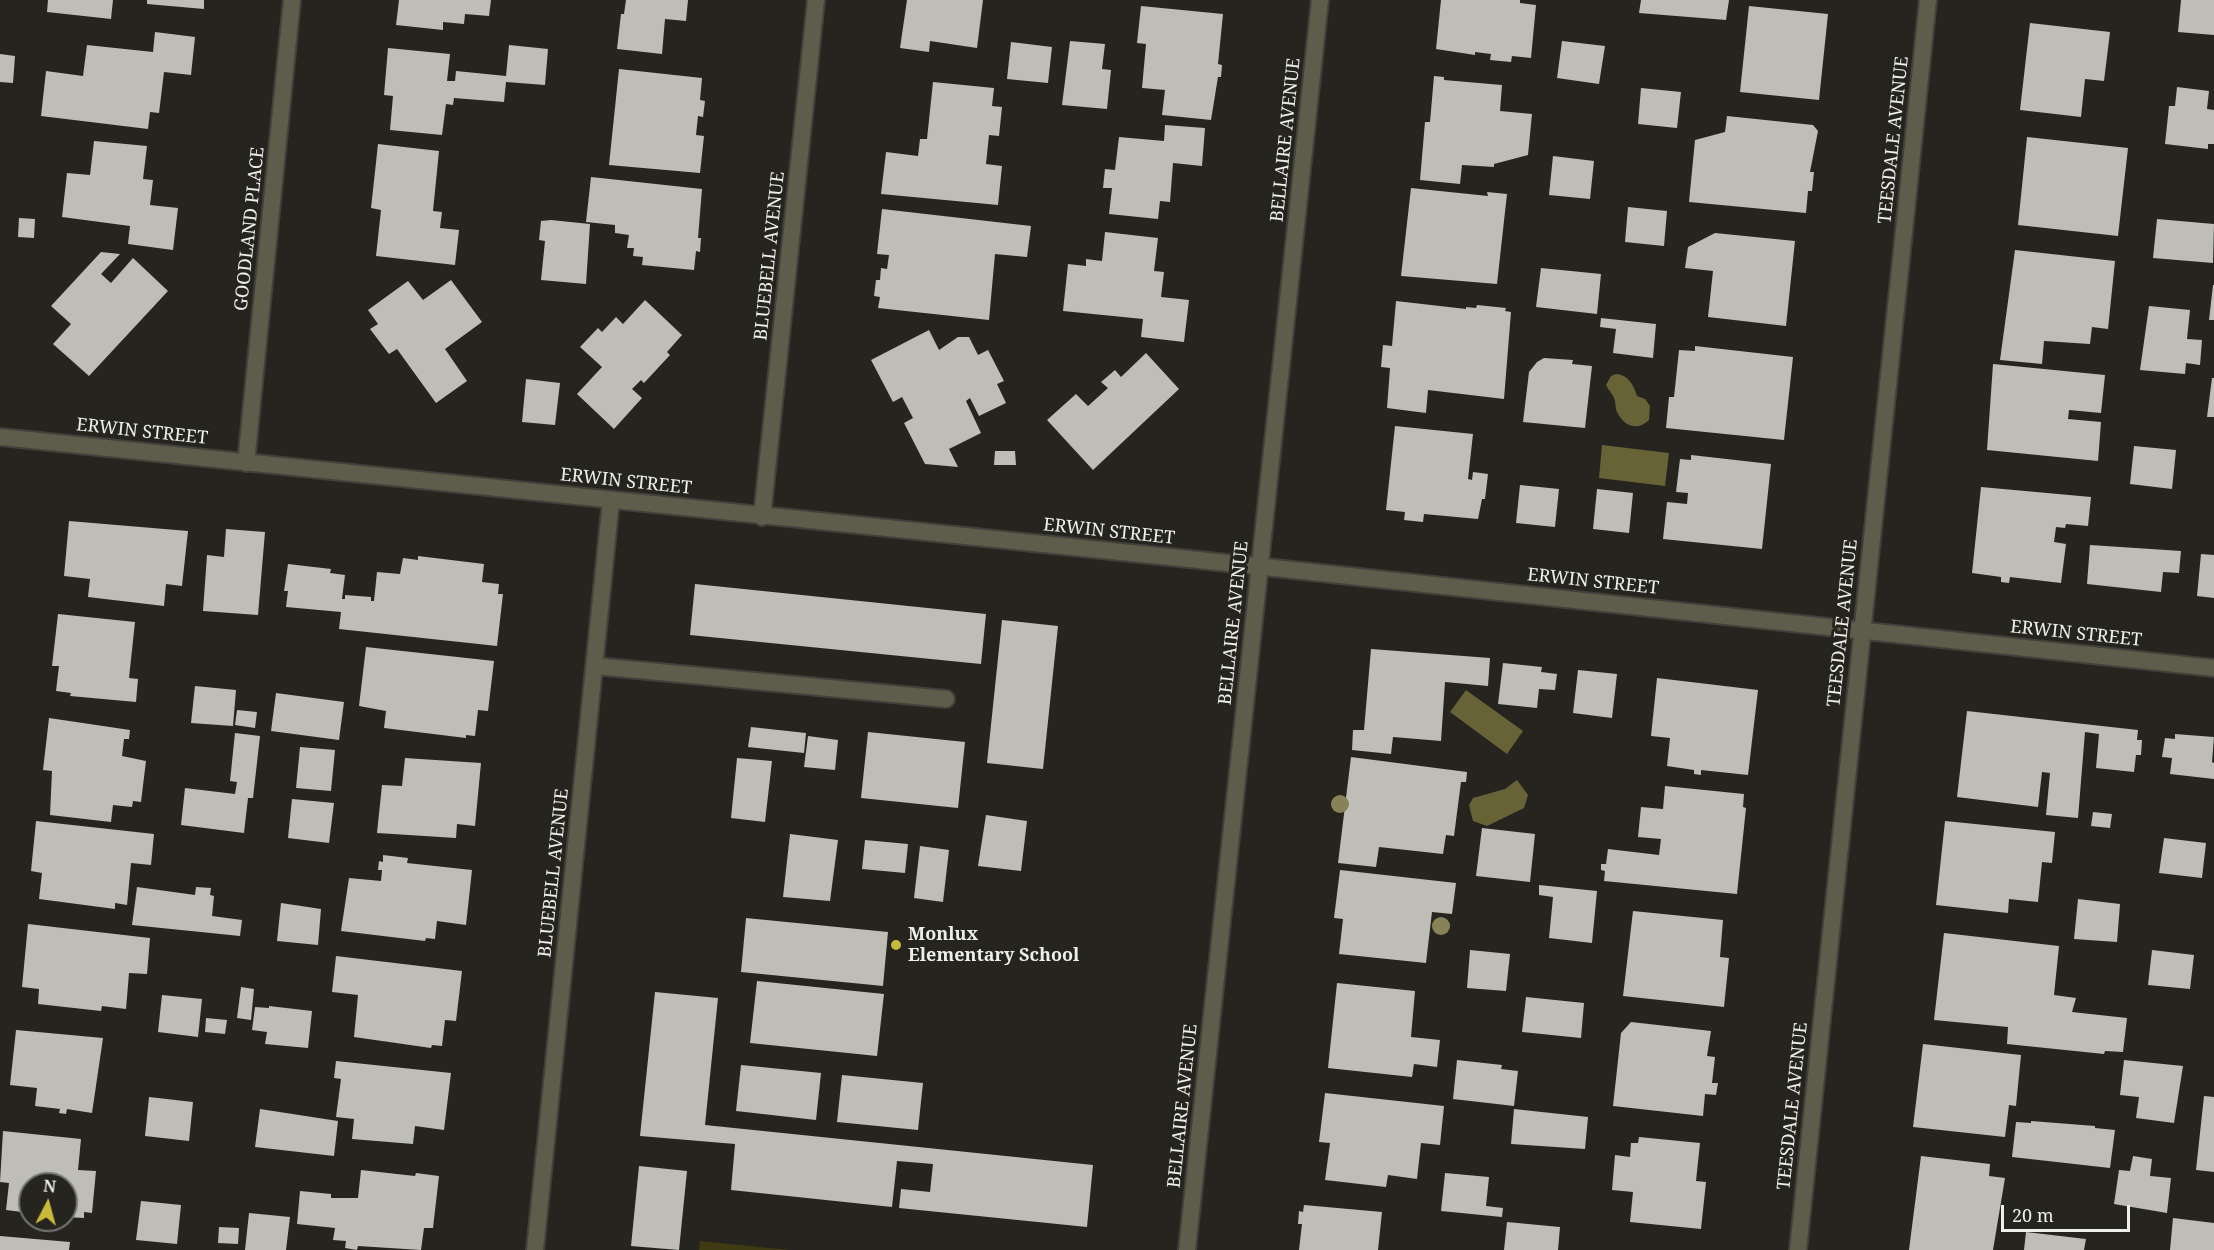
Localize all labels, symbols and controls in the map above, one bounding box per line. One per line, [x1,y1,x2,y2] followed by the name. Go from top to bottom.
[1874,55,1914,225] street label: TEESDALE AVENUE
[1267,57,1305,223] street label: BELLAIRE AVENUE
[231,146,269,312] street label: GOODLAND PLACE
[750,171,790,341] street label: BLUEBELL AVENUE
[75,414,209,450] street label: ERWIN STREET
[559,464,693,500] street label: ERWIN STREET
[1042,514,1176,550] street label: ERWIN STREET
[1823,538,1863,708] street label: TEESDALE AVENUE
[1215,540,1253,706] street label: BELLAIRE AVENUE
[1526,564,1660,600] street label: ERWIN STREET
[2009,616,2143,652] street label: ERWIN STREET
[534,788,574,958] street label: BLUEBELL AVENUE
[908,924,1079,966] place label: Monlux Elementary School
[889,938,903,952] marker: Monlux Elementary School
[1773,1021,1813,1191] street label: TEESDALE AVENUE
[1164,1023,1202,1189] street label: BELLAIRE AVENUE
[18,1172,78,1232] north arrow
[42,1174,57,1198] text: N
[2004,1193,2133,1231] scale bar
[2012,1203,2054,1227] text: 20 m

